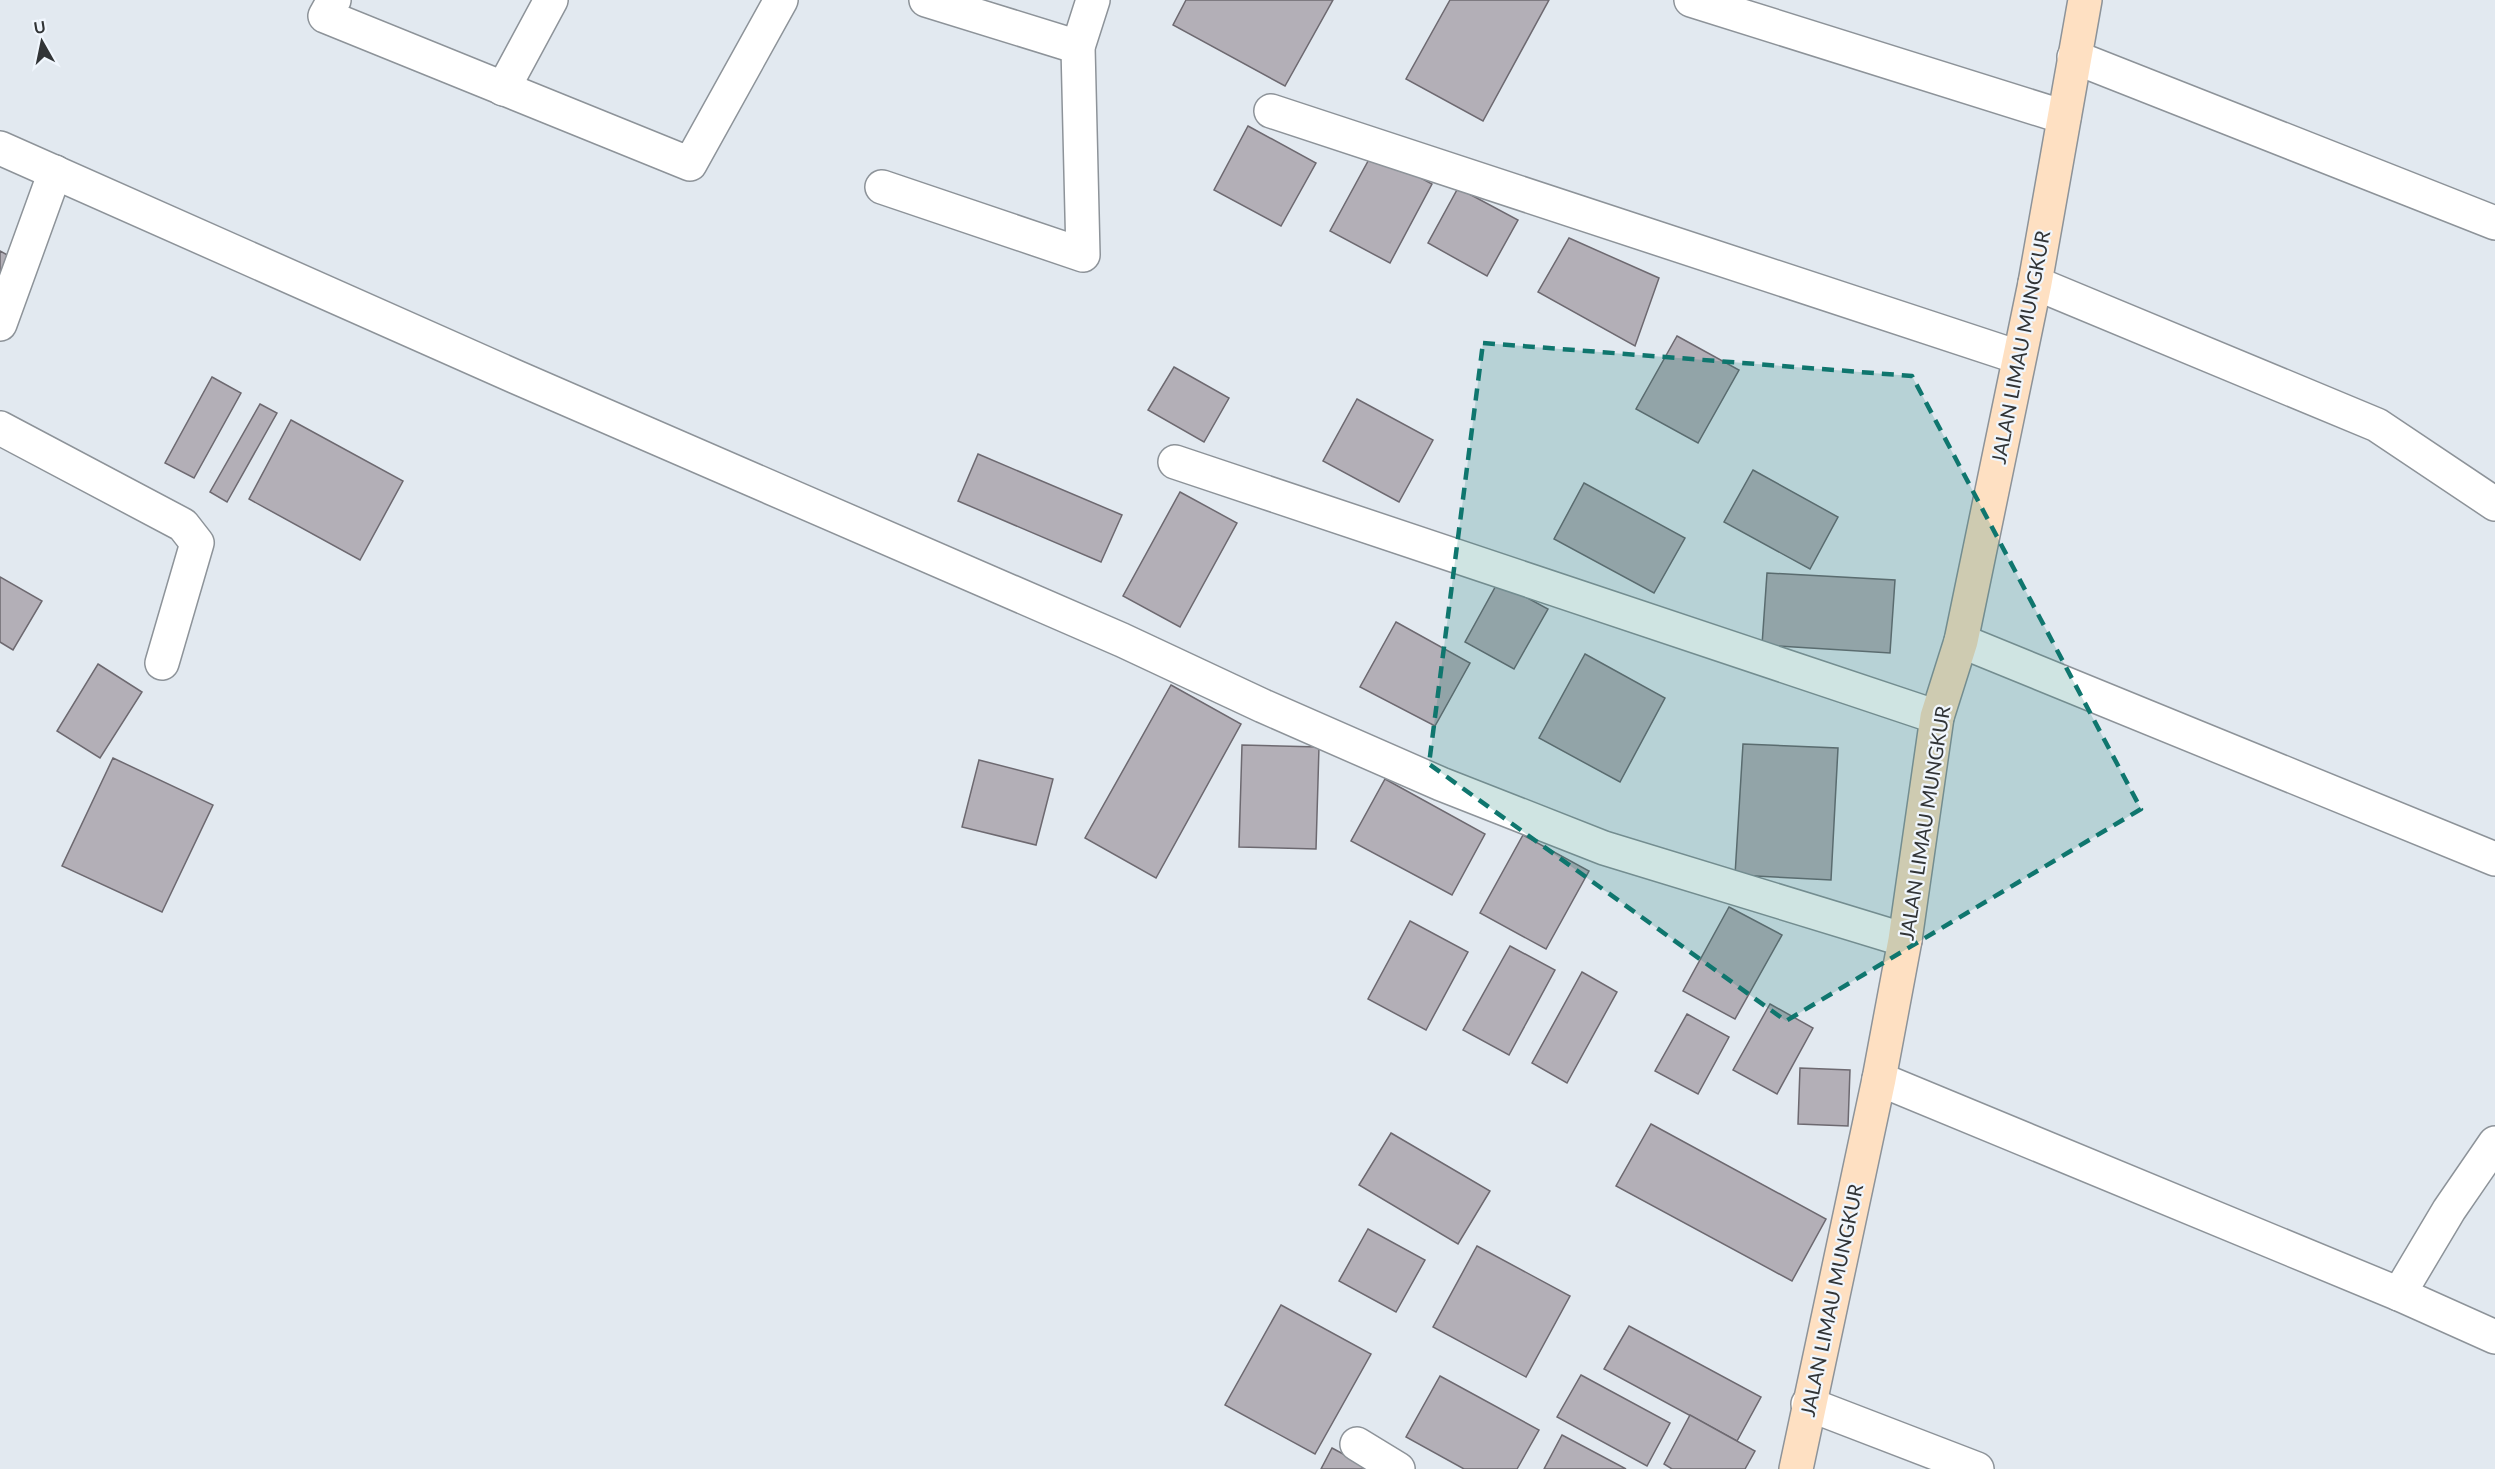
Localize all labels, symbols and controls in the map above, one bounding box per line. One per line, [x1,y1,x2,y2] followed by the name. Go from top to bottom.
[12,12,72,72] north arrow
[32,16,47,37] text: U
[1986,228,2054,466] street label: JALAN LIMAU MUNGKUR
[1894,704,1954,942] street label: JALAN LIMAU MUNGKUR
[1795,1181,1867,1418] street label: JALAN LIMAU MUNGKUR

